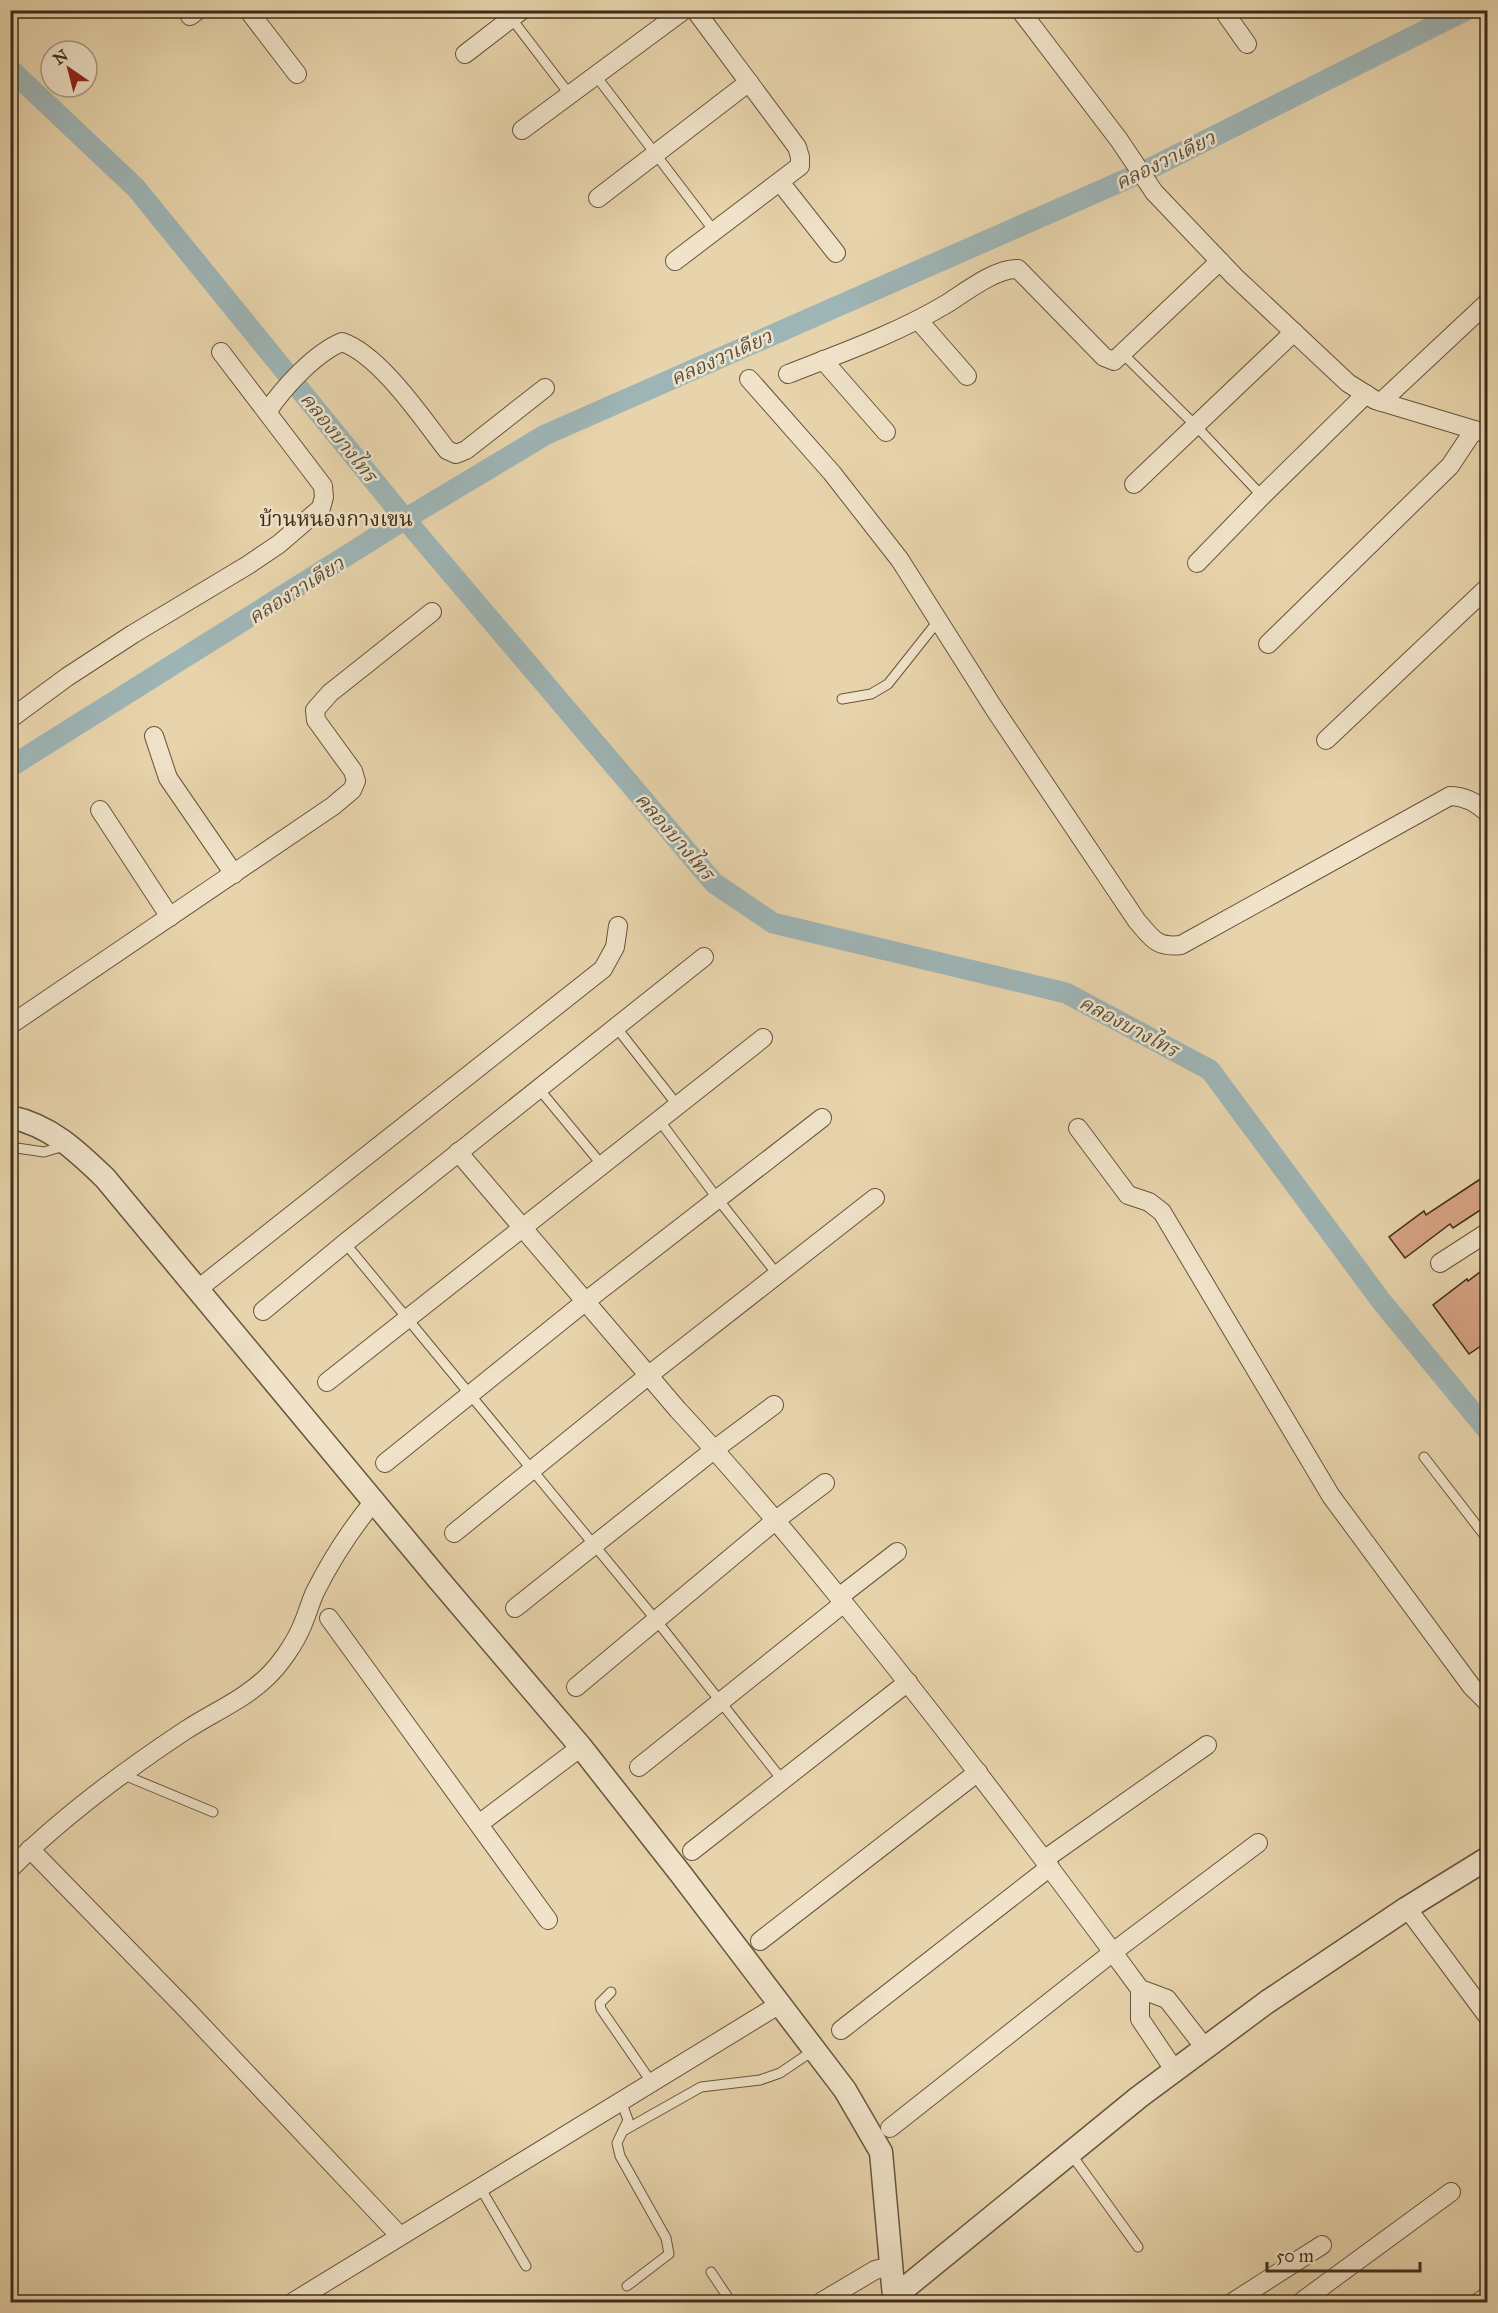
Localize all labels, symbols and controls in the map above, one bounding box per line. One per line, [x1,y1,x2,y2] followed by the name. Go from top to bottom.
[39,39,99,99] north arrow
[50,45,72,69] text: N
[1111,125,1220,195] water label: คลองวาเดียว
[667,324,776,390] water label: คลองวาเดียว
[296,386,385,488] water label: คลองบางไทร
[259,506,413,532] district label: บ้านหนองกางเขน
[244,551,349,629] water label: คลองวาเดียว
[630,786,723,886] water label: คลองบางไทร
[1075,988,1185,1063] water label: คลองบางไทร
[1267,2235,1420,2273] scale bar
[1276,2245,1314,2267] text: 50 m

